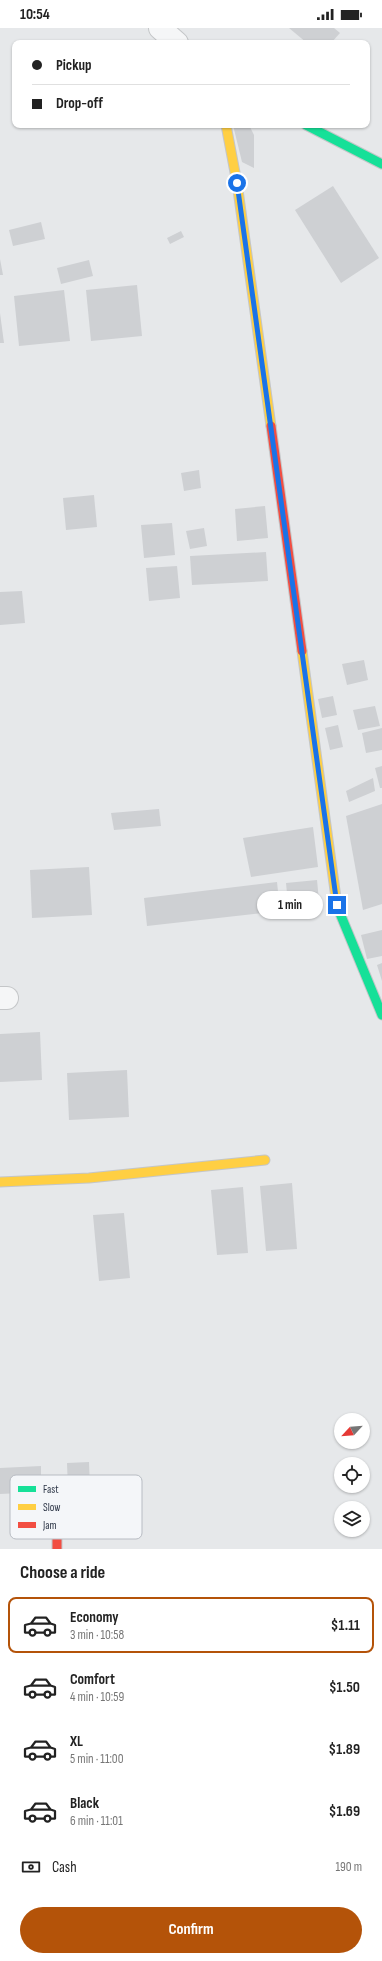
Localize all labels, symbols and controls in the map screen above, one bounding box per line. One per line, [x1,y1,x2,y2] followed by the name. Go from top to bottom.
[20,5,50,24] text: 10:54
[56,56,92,75] text: Pickup
[56,94,103,113] text: Drop-off
[228,174,246,192] route start
[257,891,323,919] callout: 1 min
[328,896,346,914] route end
[278,897,302,913] text: 1 min
[334,1413,370,1449] north arrow
[334,1413,370,1537] map controls
[334,1457,370,1493] button: locate
[10,1475,142,1539] legend
[43,1483,59,1496] text: Fast
[43,1501,60,1514] text: Slow
[334,1501,370,1537] button: layers
[42,1519,57,1532] text: Jam
[20,1562,105,1583] text: Choose a ride
[22,1607,58,1643] icon: car
[70,1608,119,1627] text: Economy
[331,1616,360,1635] text: $1.11
[70,1627,124,1643] text: 3 min · 10:58
[22,1669,58,1705] icon: car
[70,1670,115,1689] text: Comfort
[329,1678,360,1697] text: $1.50
[70,1689,124,1705] text: 4 min · 10:59
[22,1731,58,1767] icon: car
[70,1732,83,1751] text: XL
[329,1740,360,1759] text: $1.89
[70,1751,123,1767] text: 5 min · 11:00
[22,1793,58,1829] icon: car
[70,1794,99,1813] text: Black
[329,1802,360,1821] text: $1.69
[70,1813,123,1829] text: 6 min · 11:01
[20,1856,42,1878] icon: cash
[52,1858,77,1877] text: Cash
[335,1859,362,1875] text: 190 m
[20,1907,362,1953] button: Confirm

